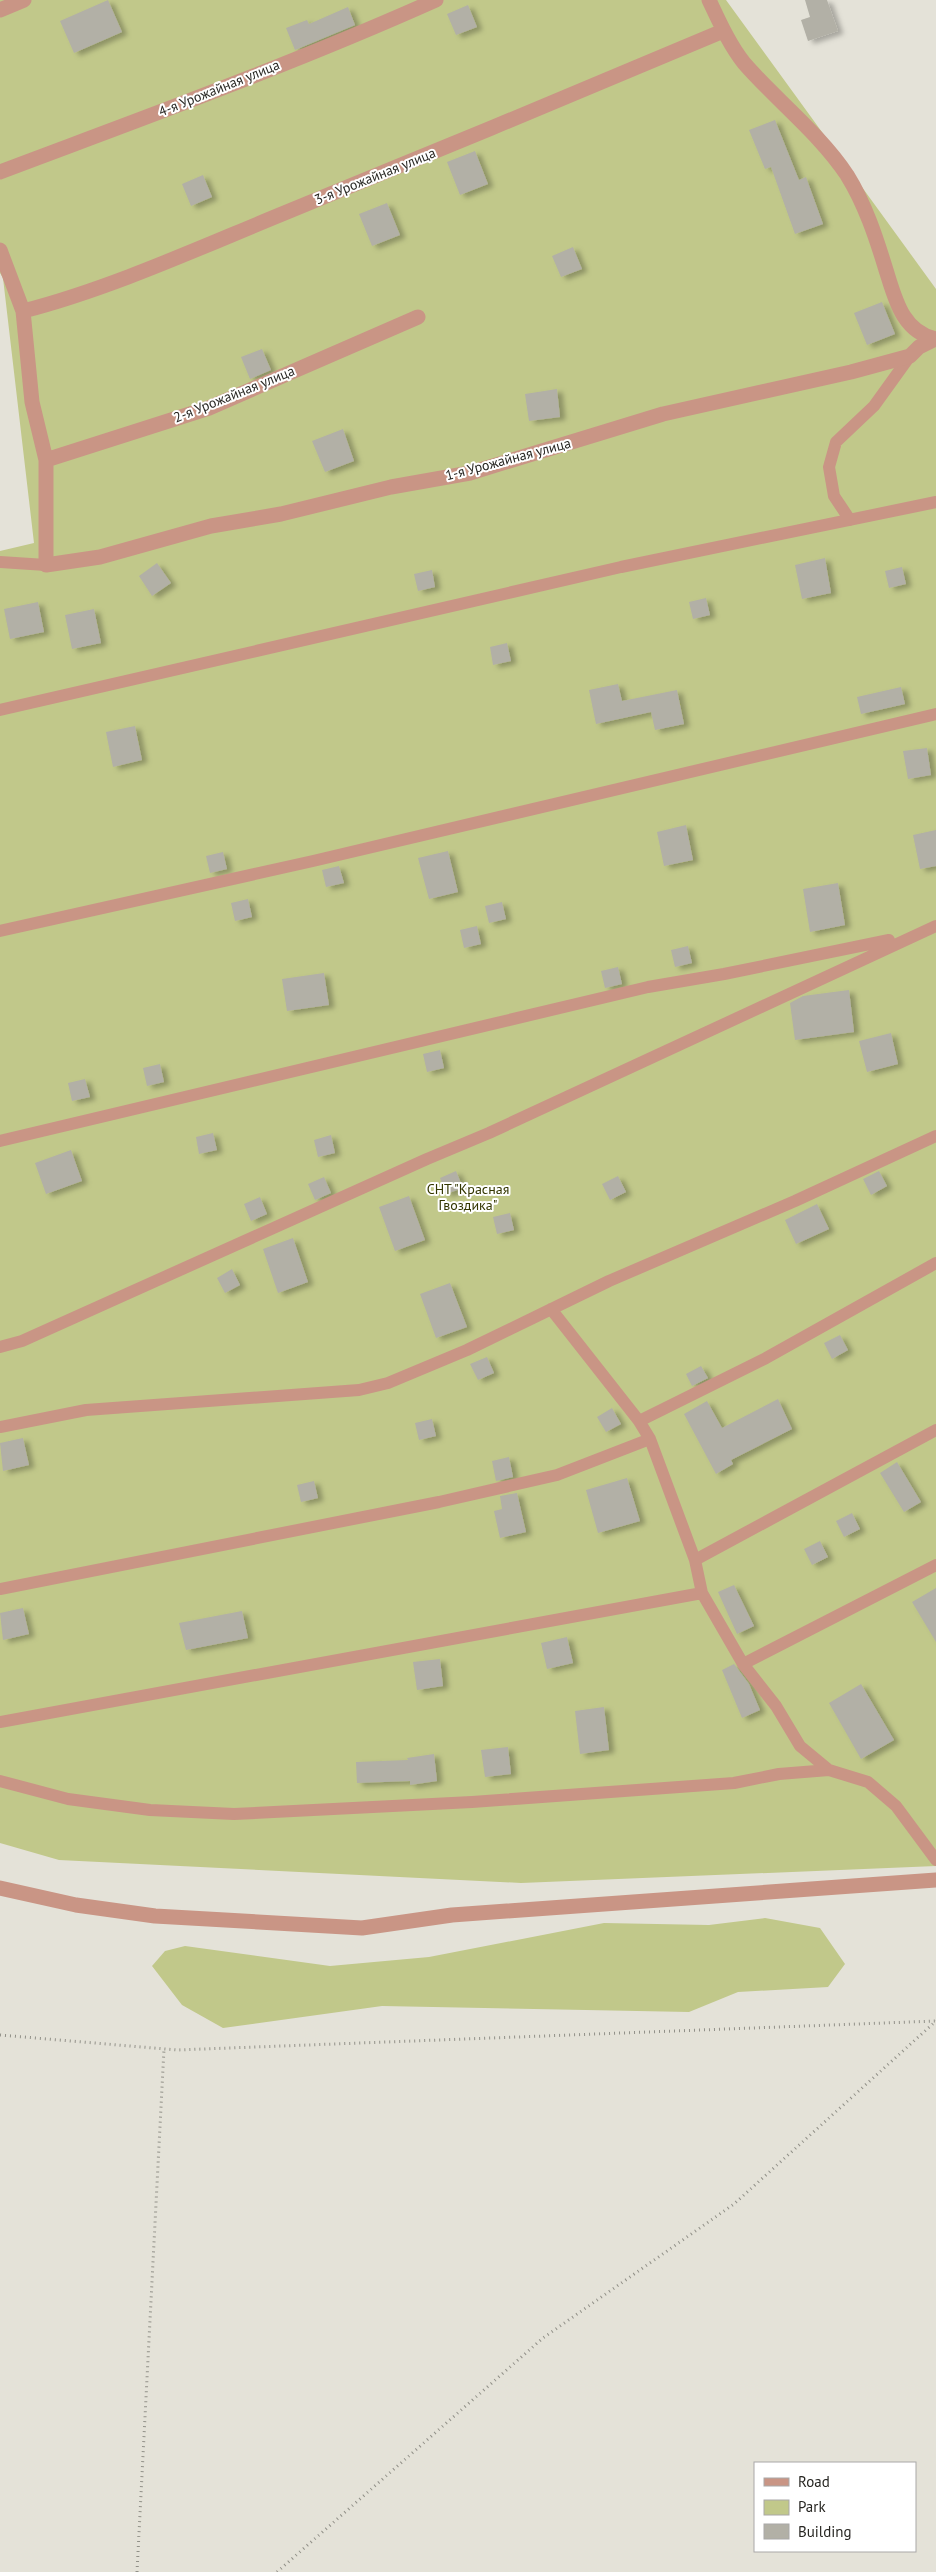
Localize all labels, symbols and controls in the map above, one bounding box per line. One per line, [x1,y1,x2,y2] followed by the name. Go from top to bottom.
[156,55,282,121] street label: 4-я Урожайная улица
[312,143,438,209] street label: 3-я Урожайная улица
[171,361,297,427] street label: 2-я Урожайная улица
[443,434,573,484] street label: 1-я Урожайная улица
[427,1180,509,1214] park label: СНТ "Красная Гвоздика"
[754,2462,916,2552] legend
[798,2472,830,2491] text: Road
[798,2497,826,2516] text: Park
[798,2522,852,2541] text: Building

